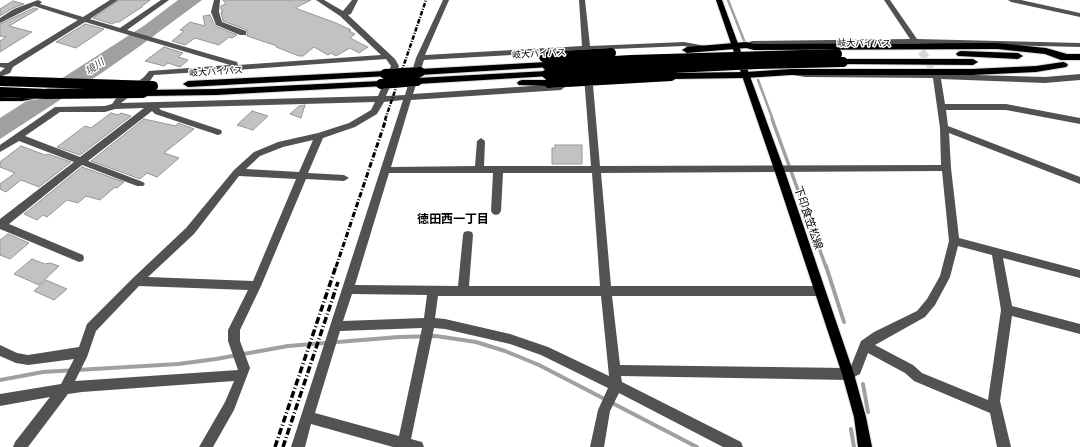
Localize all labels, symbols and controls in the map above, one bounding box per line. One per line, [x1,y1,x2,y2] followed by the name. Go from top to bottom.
[837,38,891,48] street label: 岐大バイパス
[512,47,566,61] street label: 岐大バイパス
[83,56,107,78] water label: 境川
[189,65,243,79] street label: 岐大バイパス
[791,185,825,251] street label: 下印食笠松線
[417,213,489,227] district label: 徳田西一丁目

